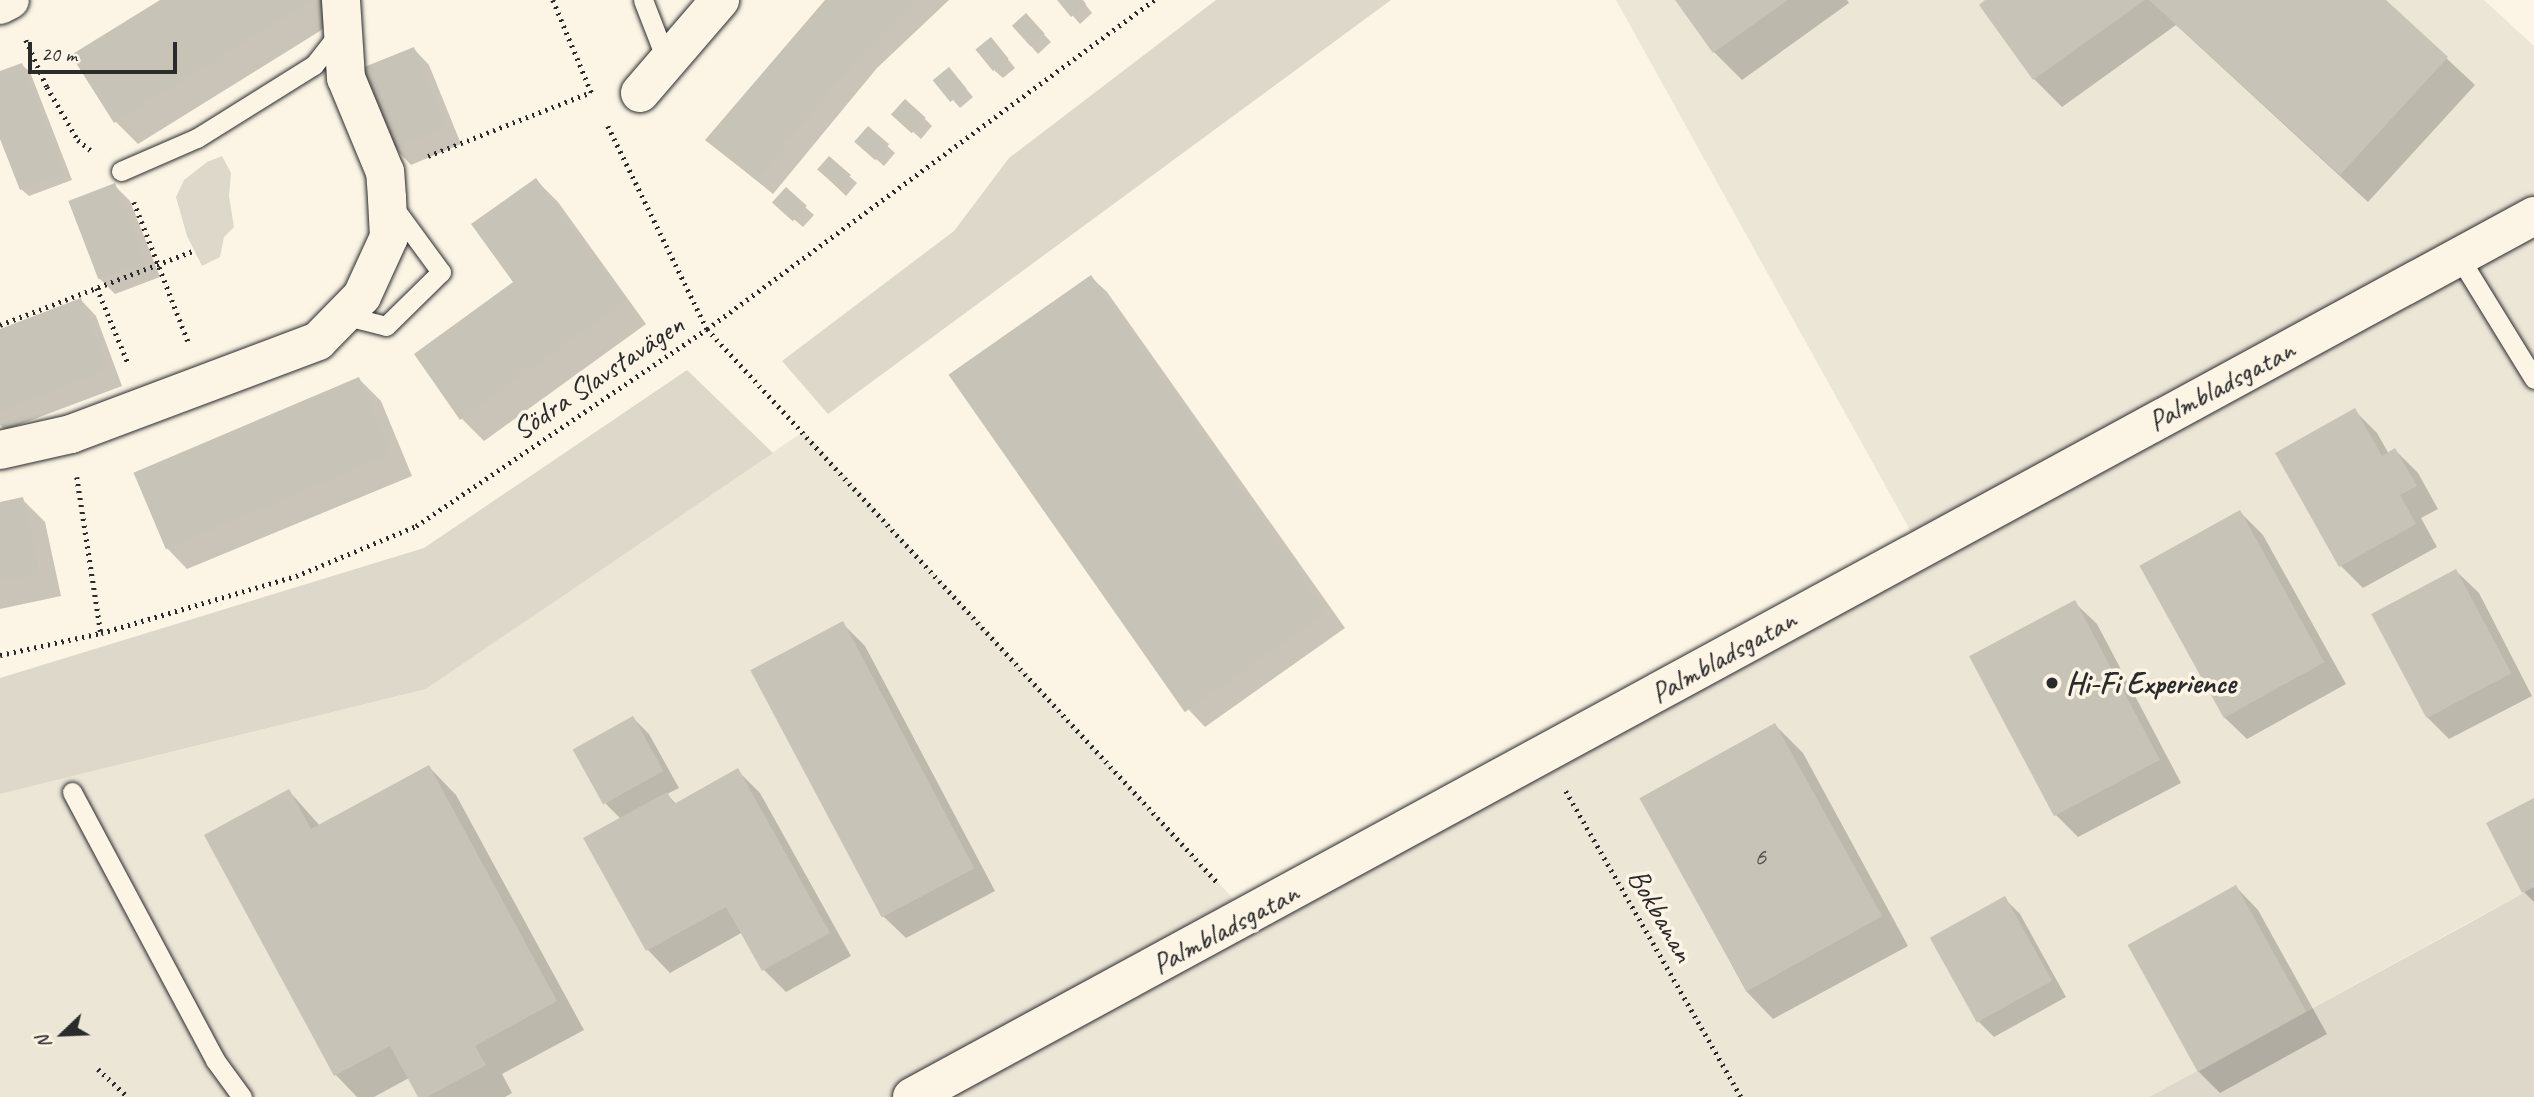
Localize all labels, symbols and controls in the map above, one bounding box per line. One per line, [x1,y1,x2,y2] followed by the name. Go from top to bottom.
[32,28,180,72] scale bar
[41,41,77,67] text: 20 m
[505,306,691,448] street label: Södra Slavstavägen
[2142,331,2300,439] street label: Palmbladsgatan
[1644,601,1802,711] street label: Palmbladsgatan
[2066,665,2236,701] place label: Hi-Fi Experience
[2044,675,2060,691] marker: Hi-Fi Experience
[1754,841,1766,873] house number: 6
[1620,862,1702,968] street label: Bokbanan
[1146,874,1304,982] street label: Palmbladsgatan
[28,999,98,1069] north arrow
[30,1032,57,1052] text: N

